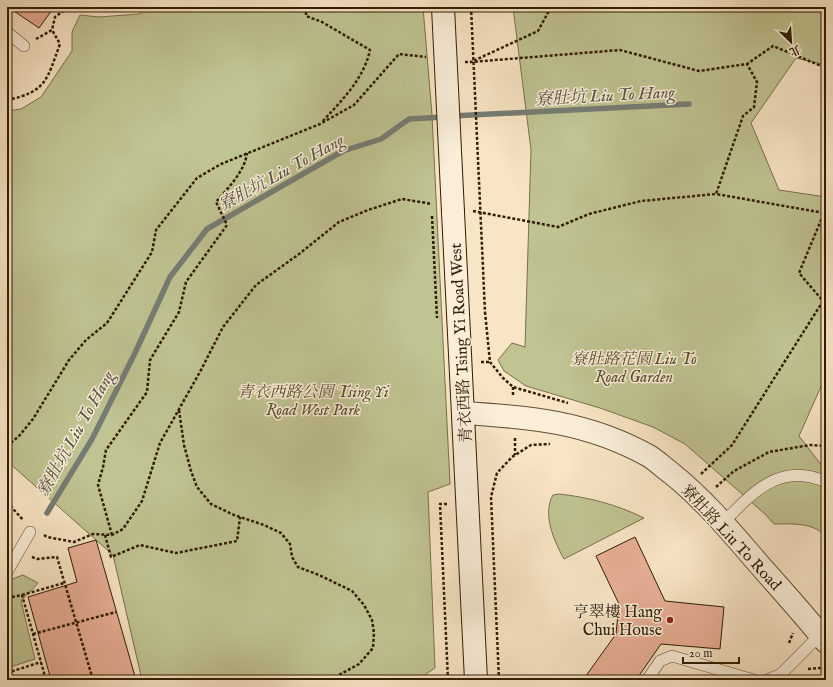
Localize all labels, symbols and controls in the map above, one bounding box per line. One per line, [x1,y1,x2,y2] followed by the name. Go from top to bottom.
[771,22,811,62] north arrow
[787,41,803,59] text: 北
[535,82,677,111] water label: 寮肚坑 Liu To Hang
[216,130,349,216] water label: 寮肚坑 Liu To Hang
[447,242,477,443] street label: 青衣西路 Tsing Yi Road West
[571,350,697,388] park label: 寮肚路花園 Liu To Road Garden
[33,366,120,500] water label: 寮肚坑 Liu To Hang
[237,383,390,421] park label: 青衣西路公園 Tsing Yi Road West Park
[676,481,785,596] street label: 寮肚路 Liu To Road
[573,603,662,641] place label: 亨翠樓 Hang Chui House
[665,615,675,625] marker: 亨翠樓 Hang Chui House
[683,639,739,665] scale bar
[689,646,712,661] text: 20 m

